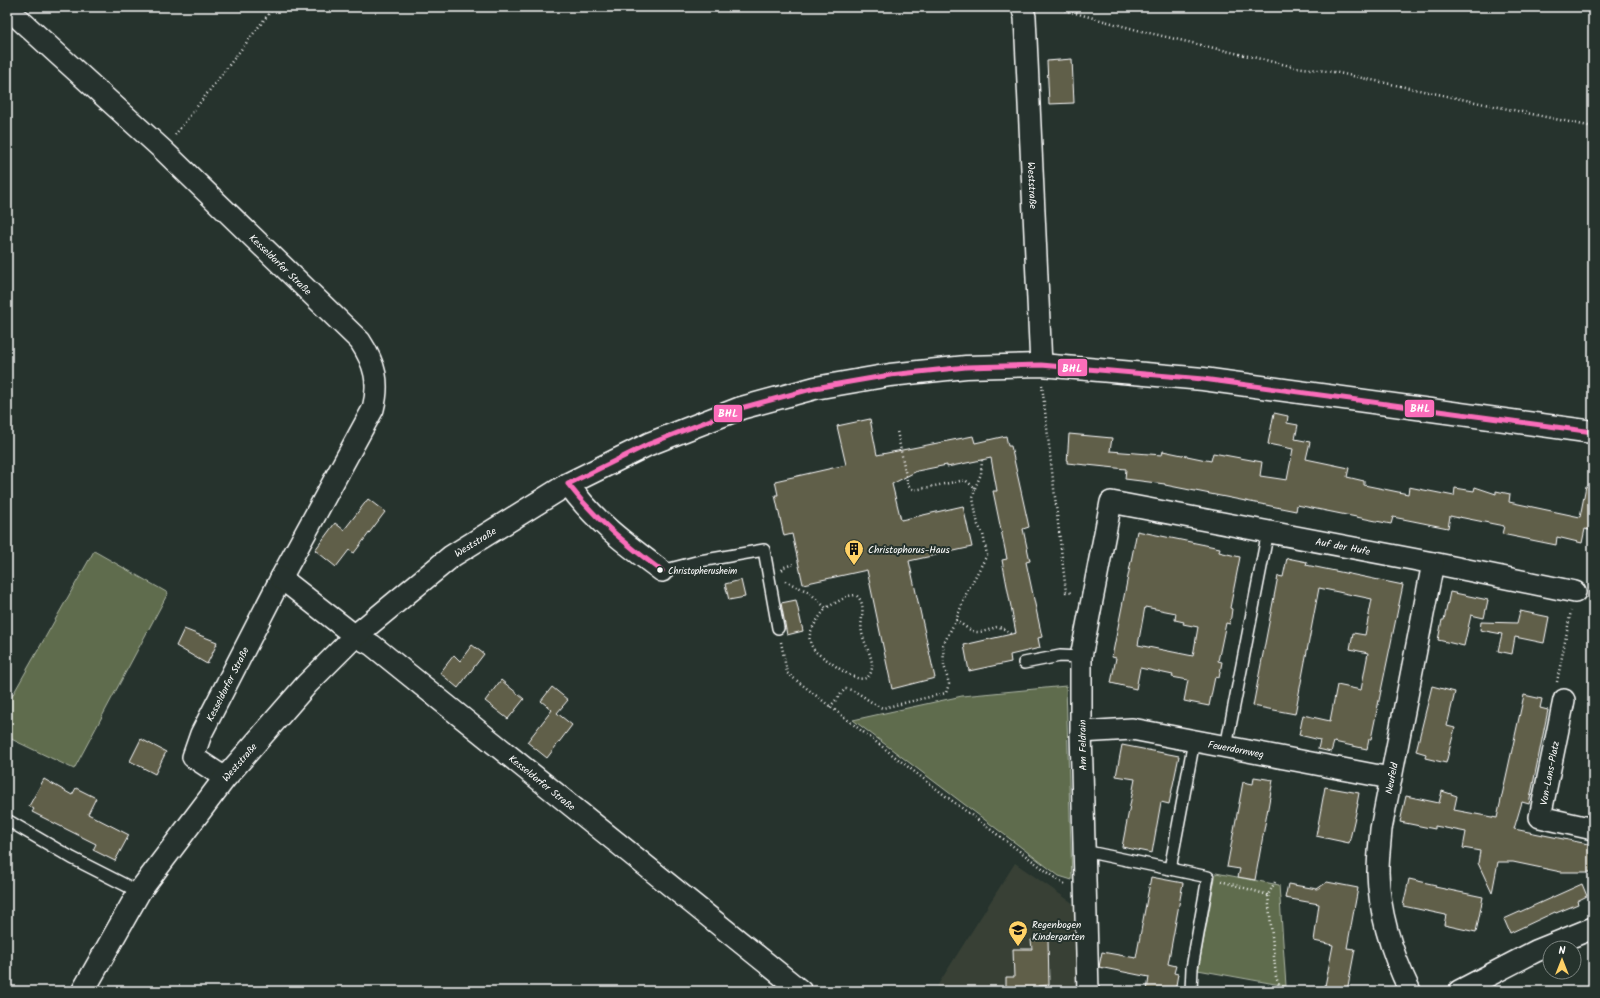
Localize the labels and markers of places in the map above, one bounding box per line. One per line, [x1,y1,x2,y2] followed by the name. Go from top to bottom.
[843,538,865,566] building icon: Christophorus-Haus
[868,542,951,558] place label: Christophorus-Haus
[668,564,737,579] place label: Christopherusheim
[655,565,665,575] marker: Christopherusheim
[1032,917,1085,945] place label: Regenbogen Kindergarten
[1007,919,1029,947] school or university icon: Regenbogen Kindergarten

